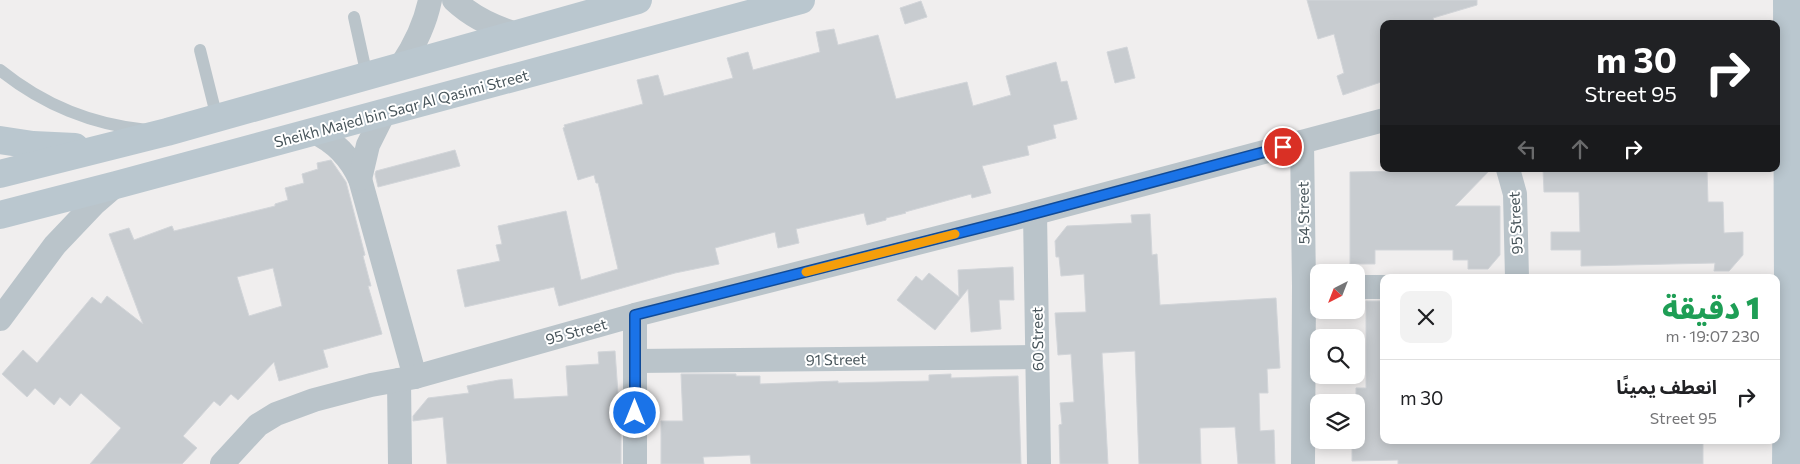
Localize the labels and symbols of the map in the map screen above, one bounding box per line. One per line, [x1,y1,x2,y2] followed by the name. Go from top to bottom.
[272,65,530,151] street label: Sheikh Majed bin Saqr Al Qasimi Street
[1262,126,1304,168] pin
[1293,181,1313,245] street label: 54 Street
[1504,191,1526,255] street label: 95 Street
[1310,264,1365,319] north arrow
[1027,307,1047,371] street label: 60 Street
[543,314,609,348] street label: 95 Street
[805,349,867,369] street label: 91 Street
[608,386,660,438] position arrow

